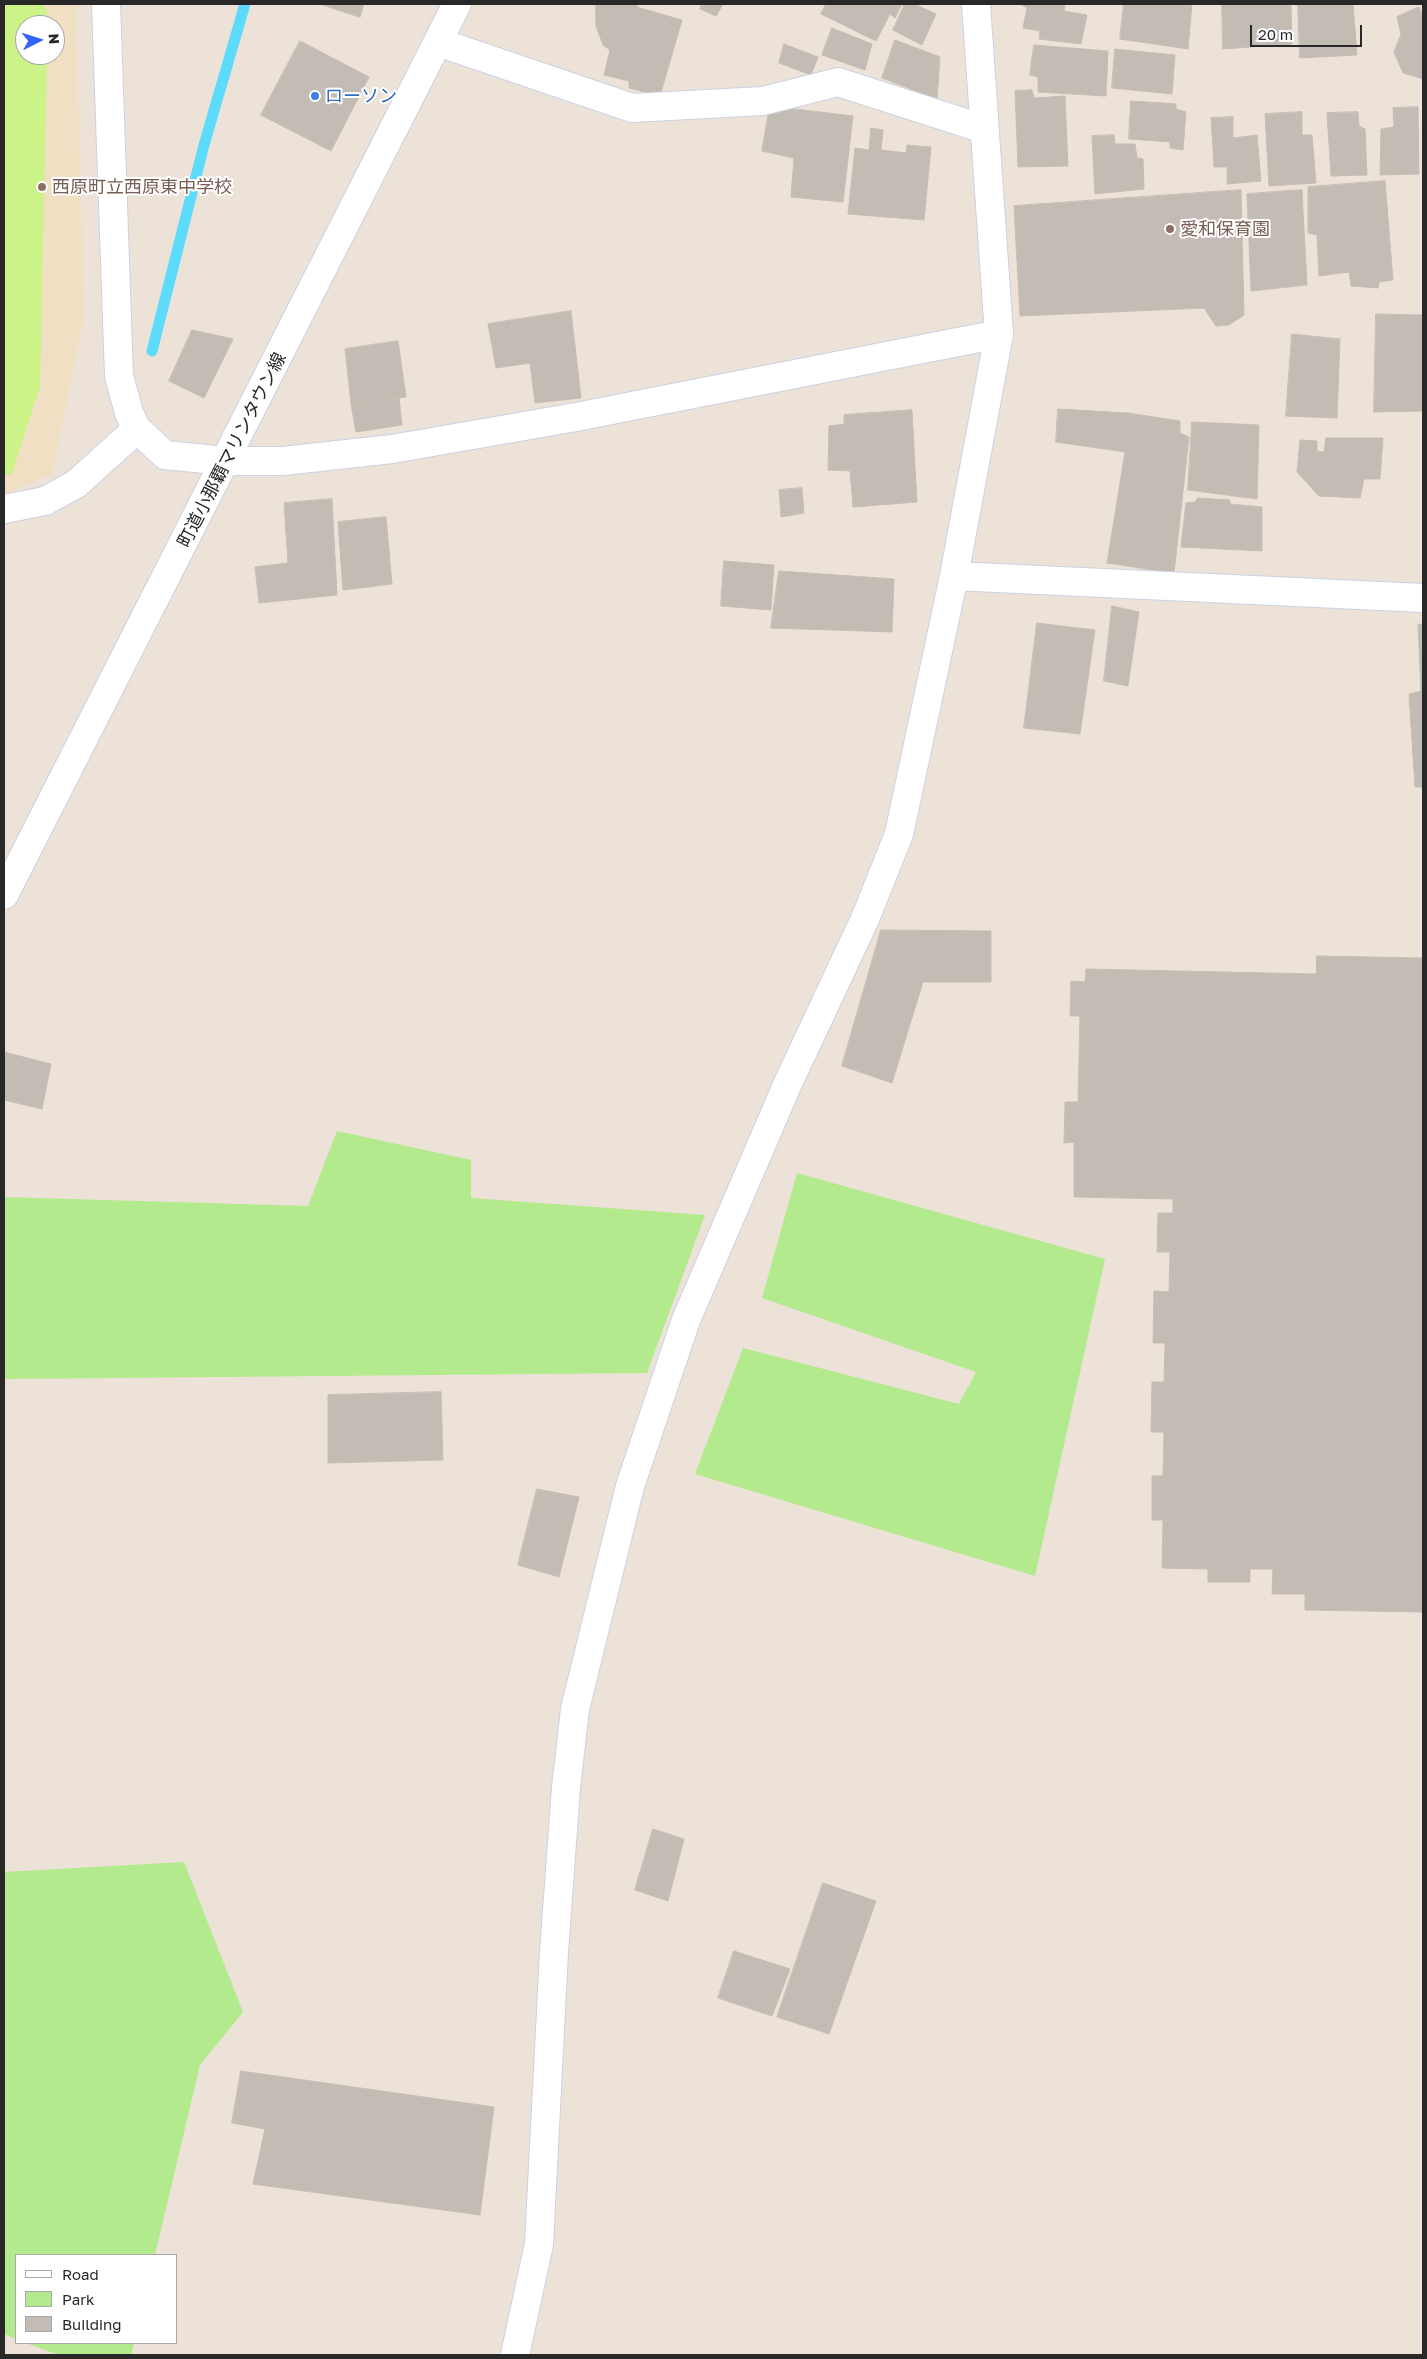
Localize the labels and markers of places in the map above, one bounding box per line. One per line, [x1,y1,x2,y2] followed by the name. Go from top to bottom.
[325,85,397,107] place label: ローソン
[309,90,321,102] marker: ローソン
[52,176,232,198] place label: 西原町立西原東中学校
[36,181,48,193] marker: 西原町立西原東中学校
[1180,218,1270,240] place label: 愛和保育園
[1164,223,1176,235] marker: 愛和保育園

